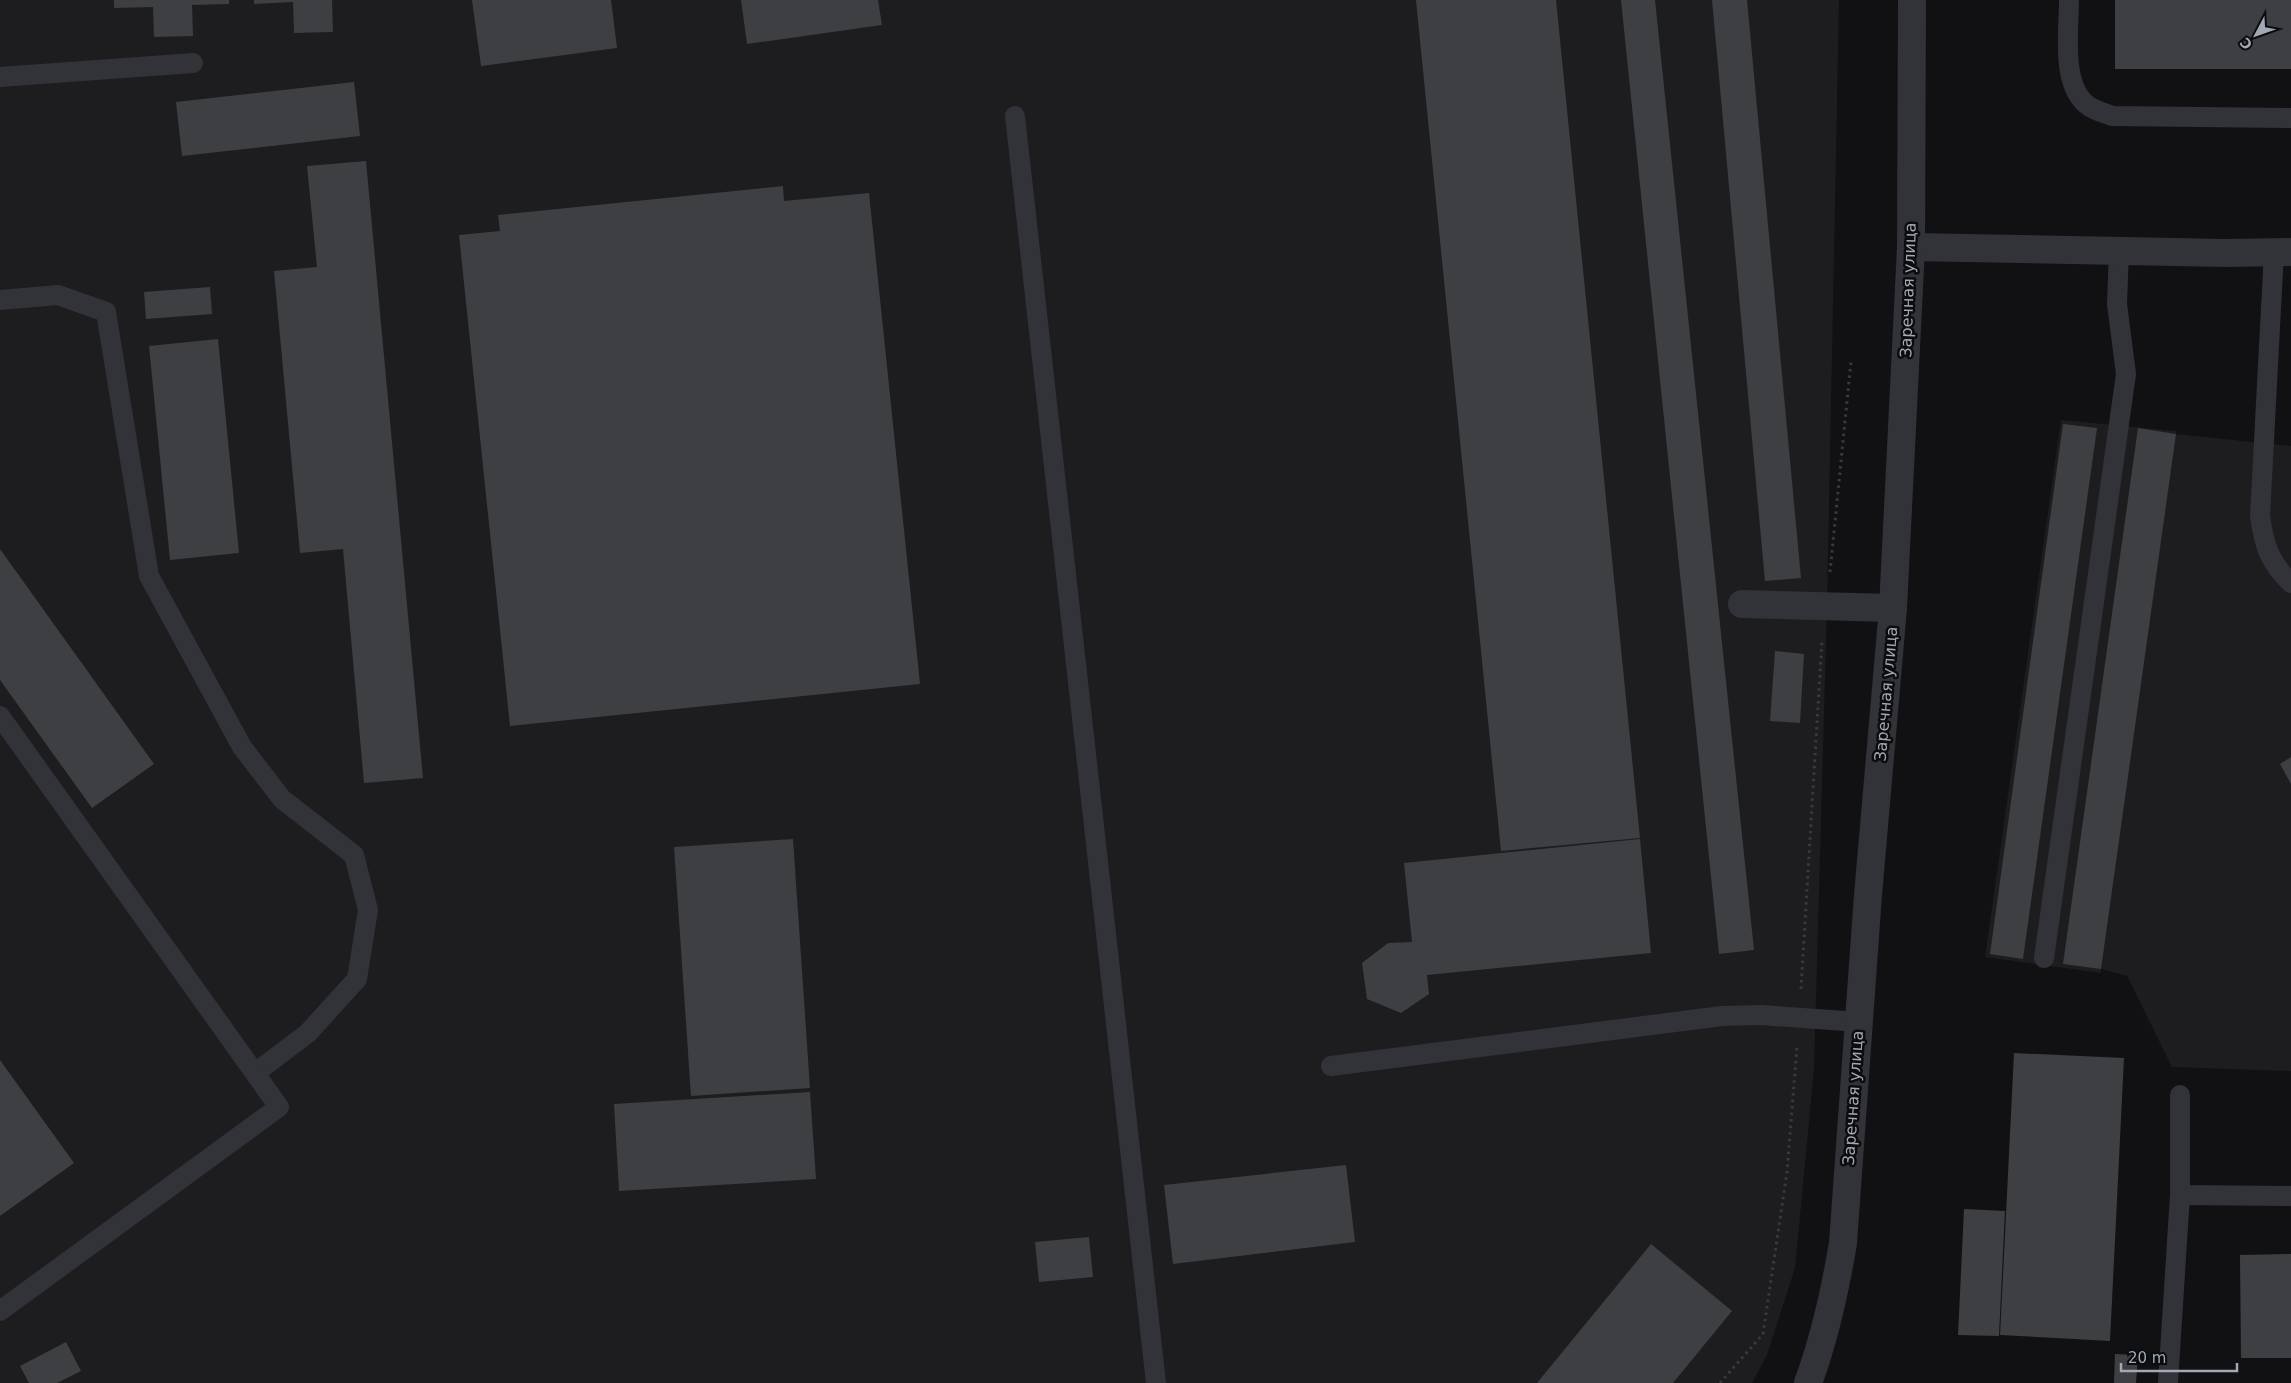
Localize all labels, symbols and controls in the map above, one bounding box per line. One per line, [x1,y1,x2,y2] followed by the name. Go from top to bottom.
[2231,10,2281,60] north arrow
[2237,34,2256,53] text: С
[1896,222,1920,358] street label: Заречная улица
[1871,626,1901,762] street label: Заречная улица
[1839,1030,1867,1166] street label: Заречная улица
[2121,1340,2237,1372] scale bar
[2128,1349,2166,1367] text: 20 m

